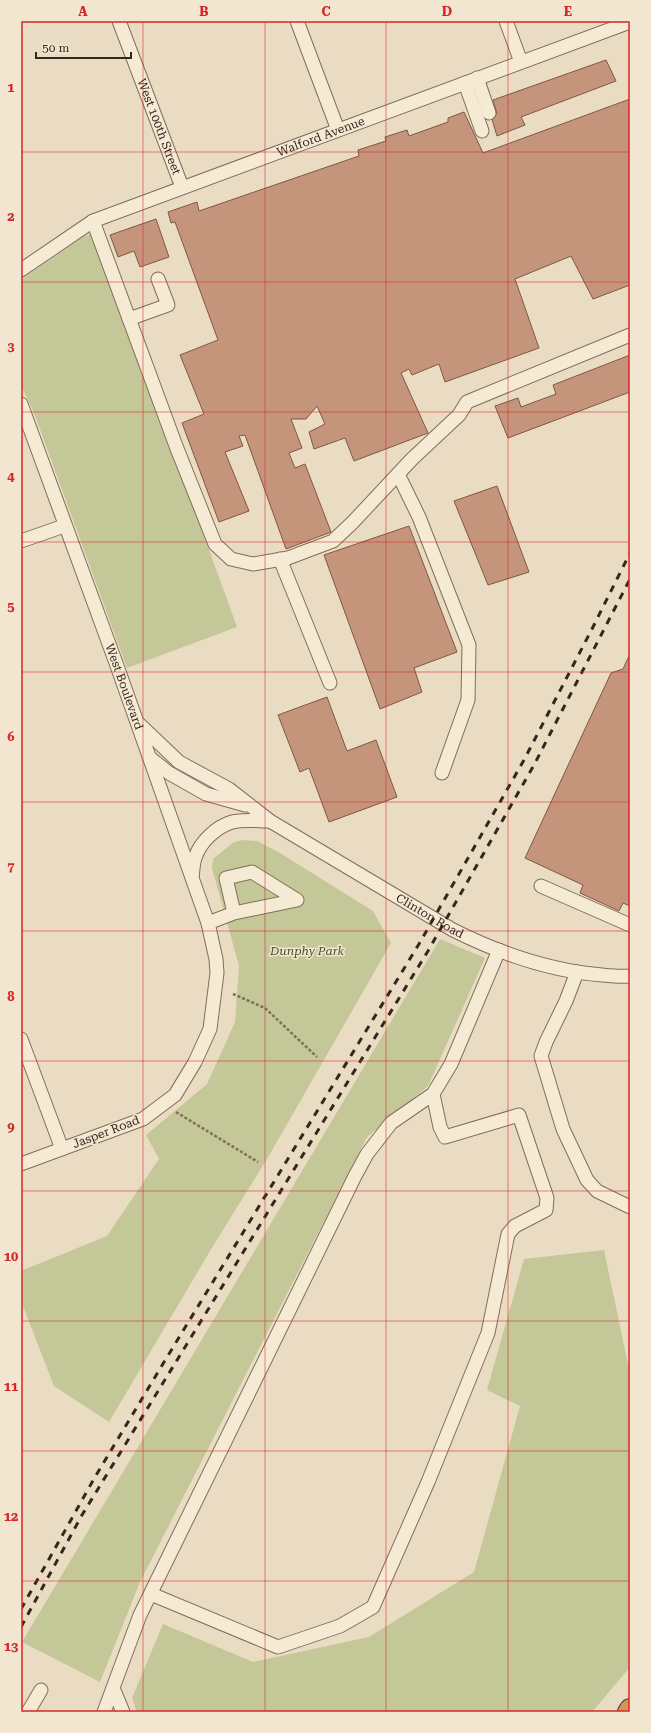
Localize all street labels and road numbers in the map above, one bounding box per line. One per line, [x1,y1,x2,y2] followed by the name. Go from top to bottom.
[135,77,184,177] street label: West 100th Street
[275,114,367,159] street label: Walford Avenue
[103,642,146,732] street label: West Boulevard
[394,891,466,941] street label: Clinton Road
[71,1113,142,1151] street label: Jasper Road

